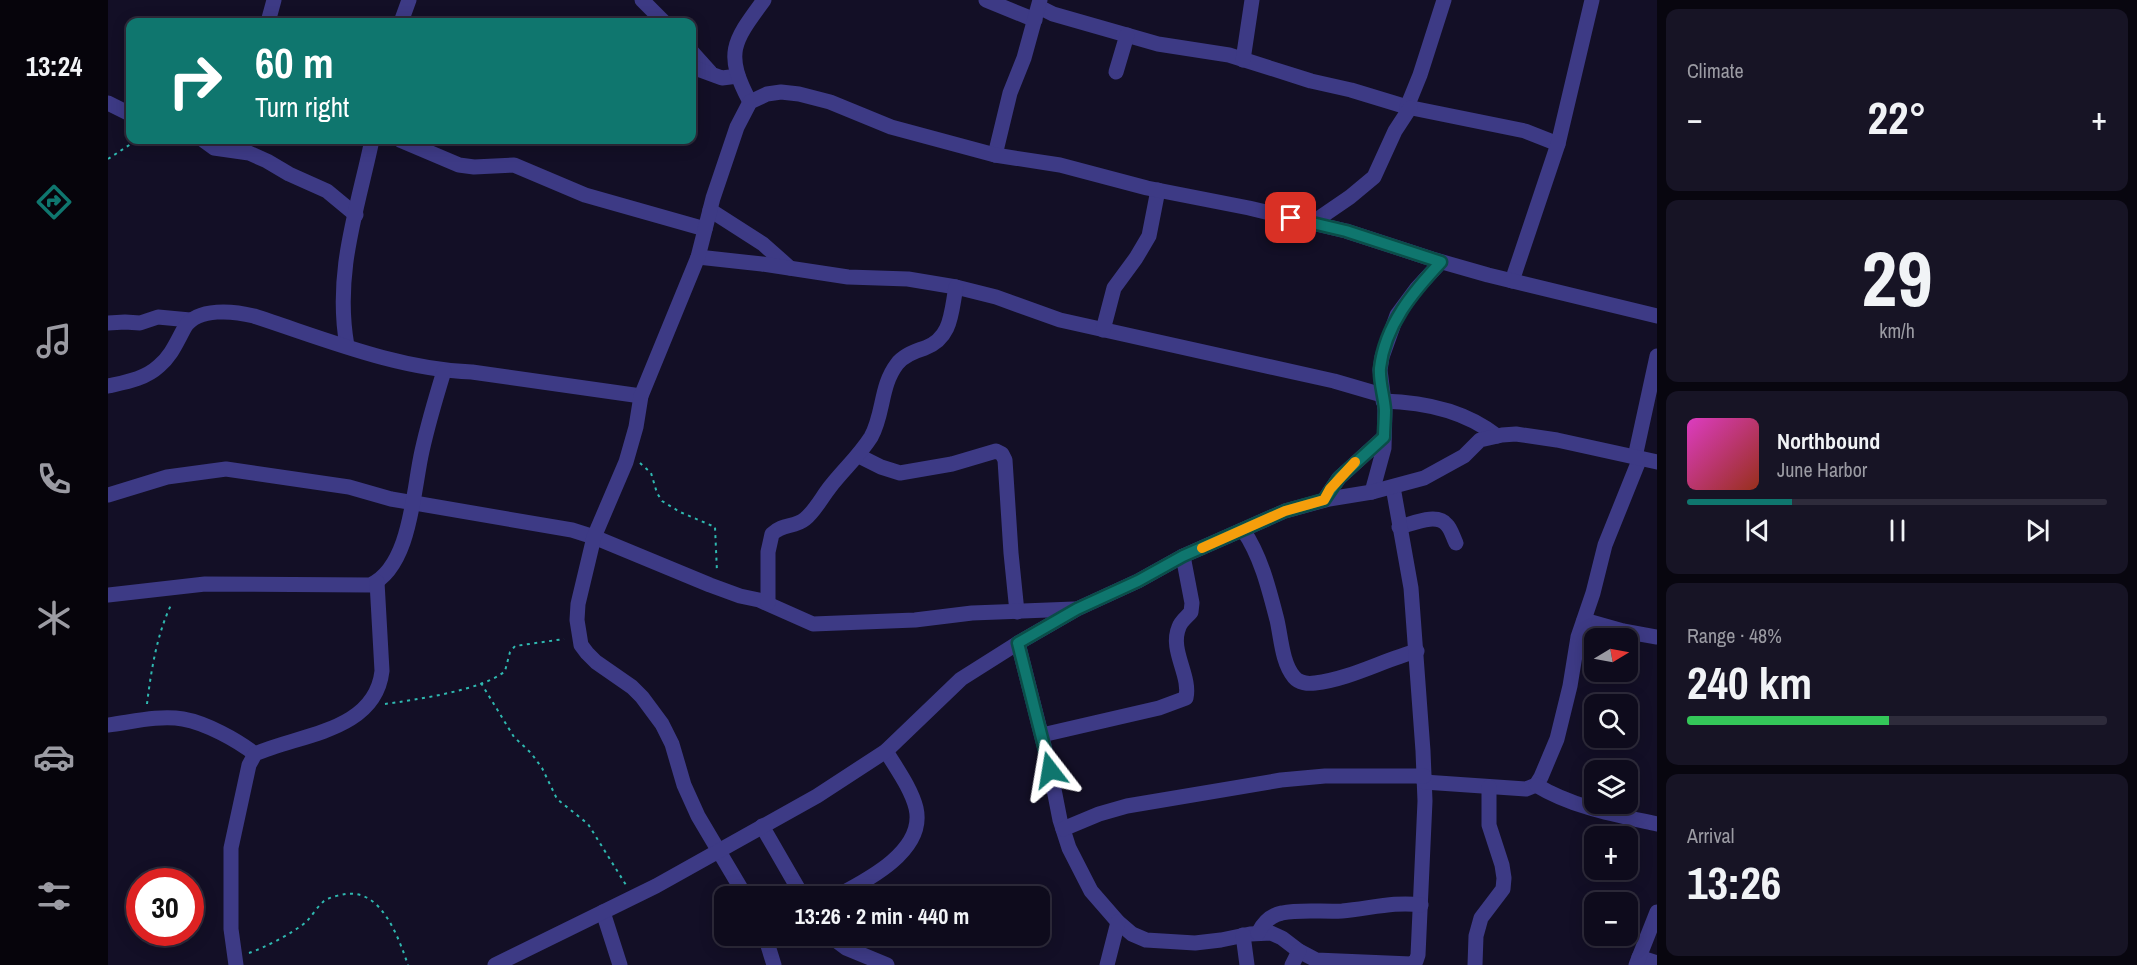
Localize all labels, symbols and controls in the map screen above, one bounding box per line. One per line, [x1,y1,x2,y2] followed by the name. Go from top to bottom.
[255,35,334,91] text: 60 m
[156,42,234,120] icon: right
[26,48,82,84] text: 13:24
[1687,57,1744,84] text: Climate
[1867,87,1927,148] text: 22°
[255,89,349,125] text: Turn right
[1687,96,1703,140] text: −
[2091,96,2107,140] text: +
[33,181,75,223] icon: directions
[1265,192,1316,243] pin
[1274,201,1307,234] icon: arrive
[1861,225,1933,330] text: 29
[1879,317,1915,344] text: km/h
[33,320,75,362] icon: music
[1777,426,1880,456] text: Northbound
[1777,456,1867,483] text: June Harbor
[33,458,75,500] icon: phone
[1741,514,1774,547] icon: previous
[1881,514,1914,547] icon: pause
[2021,514,2054,547] icon: next
[33,597,75,639] icon: climate
[1687,622,1782,649] text: Range · 48%
[1584,628,1638,682] north arrow
[1584,628,1638,946] map controls
[1687,652,1812,713] text: 240 km
[1584,694,1638,748] button: search
[33,736,75,778] icon: car
[1018,738,1082,802] position arrow
[1584,760,1638,814] button: layers
[1687,822,1734,849] text: Arrival
[1584,826,1638,880] button: +
[1687,852,1781,913] text: 13:26
[126,868,204,946] speed limit sign: 30
[33,875,75,917] icon: filters
[1584,892,1638,946] button: −
[795,901,969,931] text: 13:26 · 2 min · 440 m

